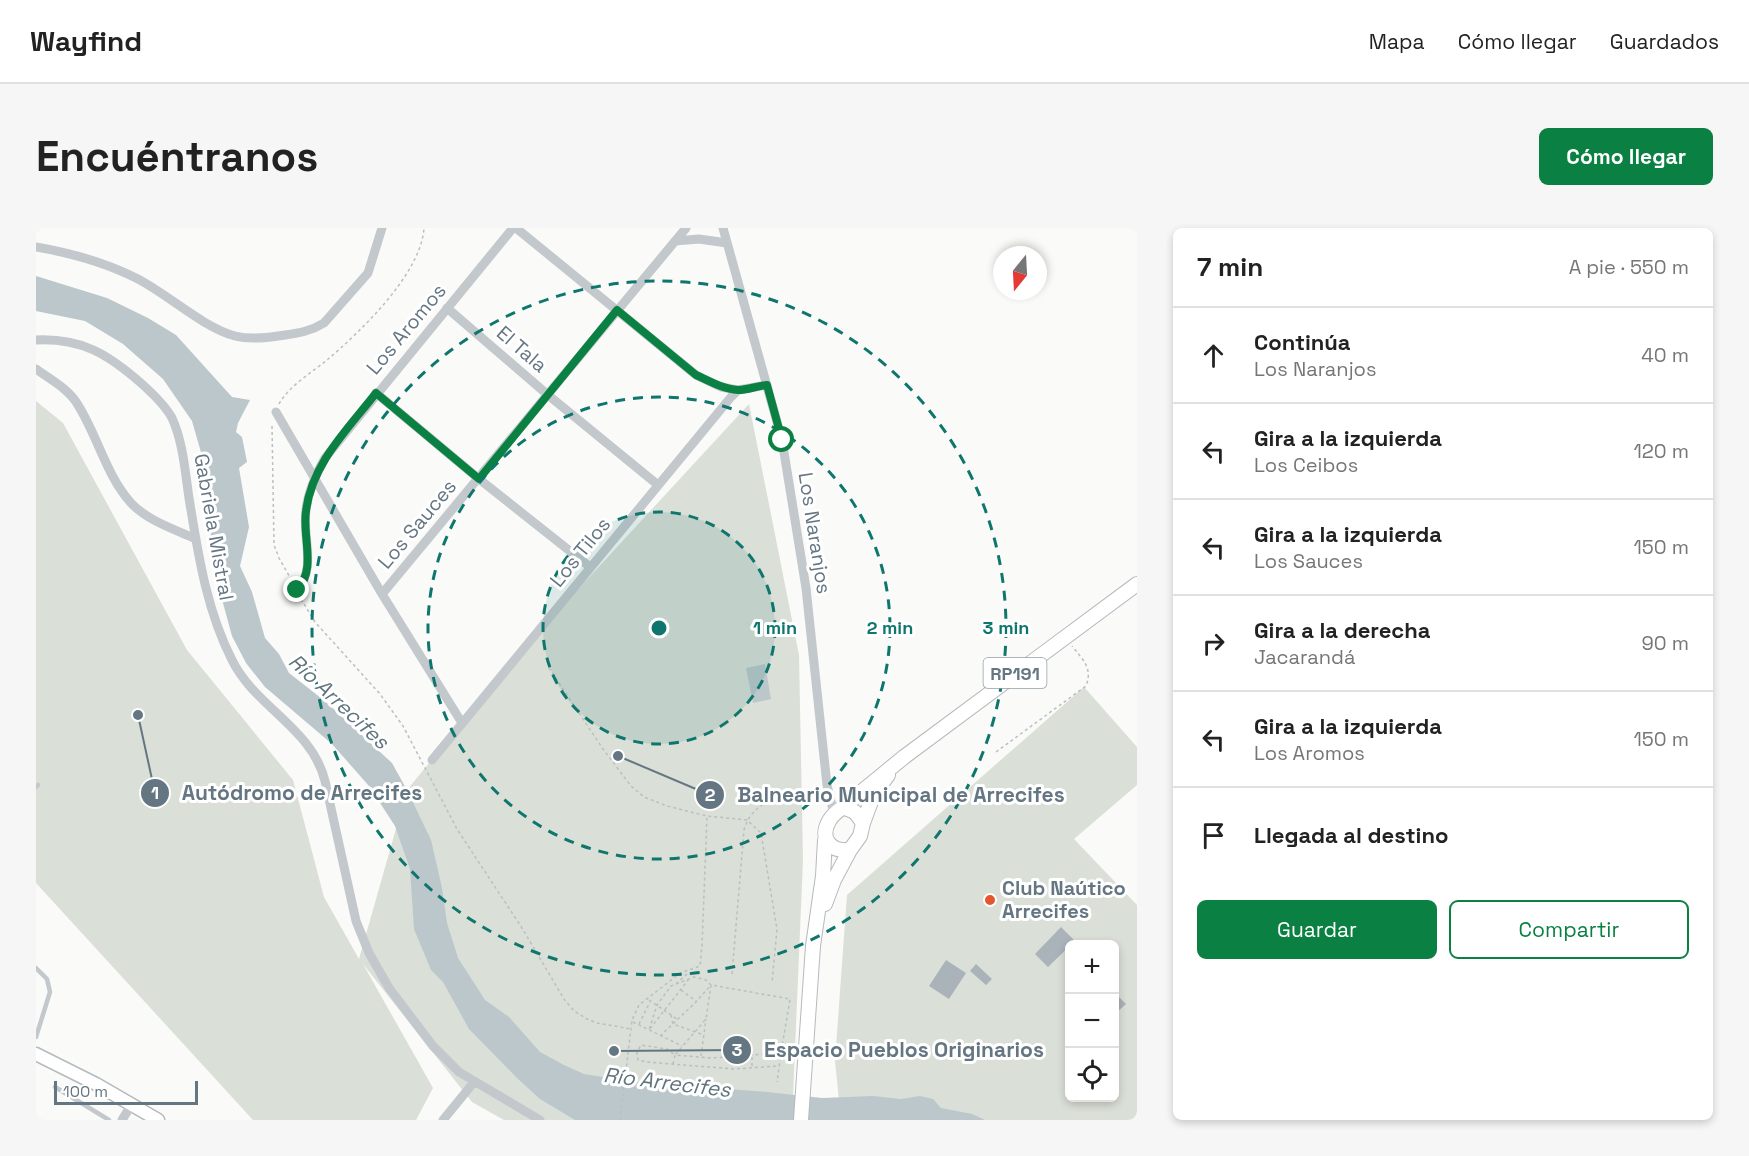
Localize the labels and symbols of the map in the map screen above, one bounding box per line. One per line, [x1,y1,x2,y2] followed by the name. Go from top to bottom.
[993,246,1047,300] north arrow
[360,278,452,380] street label: Los Aromos
[491,320,553,378] street label: El Tala
[768,426,794,452] route start
[188,452,240,602] street label: Gabriela Mistral
[793,470,837,596] street label: Los Naranjos
[372,474,462,574] street label: Los Sauces
[544,512,616,592] street label: Los Tilos
[283,576,309,602] route end
[753,616,797,639] text: 1 min
[867,616,913,639] text: 2 min
[983,616,1029,639] text: 3 min
[649,618,669,638] centre of rings
[283,648,396,755] water label: Río Arrecifes
[984,658,1046,688] road number: RP191
[140,773,435,812] callout: Autódromo de Arrecifes
[695,776,1077,815] callout: Balneario Municipal de Arrecifes
[182,779,422,806] text: Autódromo de Arrecifes
[151,781,159,804] text: 1
[737,781,1065,808] text: Balneario Municipal de Arrecifes
[705,783,716,806] text: 2
[1002,875,1126,924] place label: Club Naútico Arrecifes
[983,893,997,907] marker: Club Naútico Arrecifes
[722,1030,1056,1069] callout: Espacio Pueblos Originarios
[764,1036,1044,1063] text: Espacio Pueblos Originarios
[732,1038,743,1061] text: 3
[602,1061,733,1103] water label: Río Arrecifes
[54,1078,198,1106] scale bar

